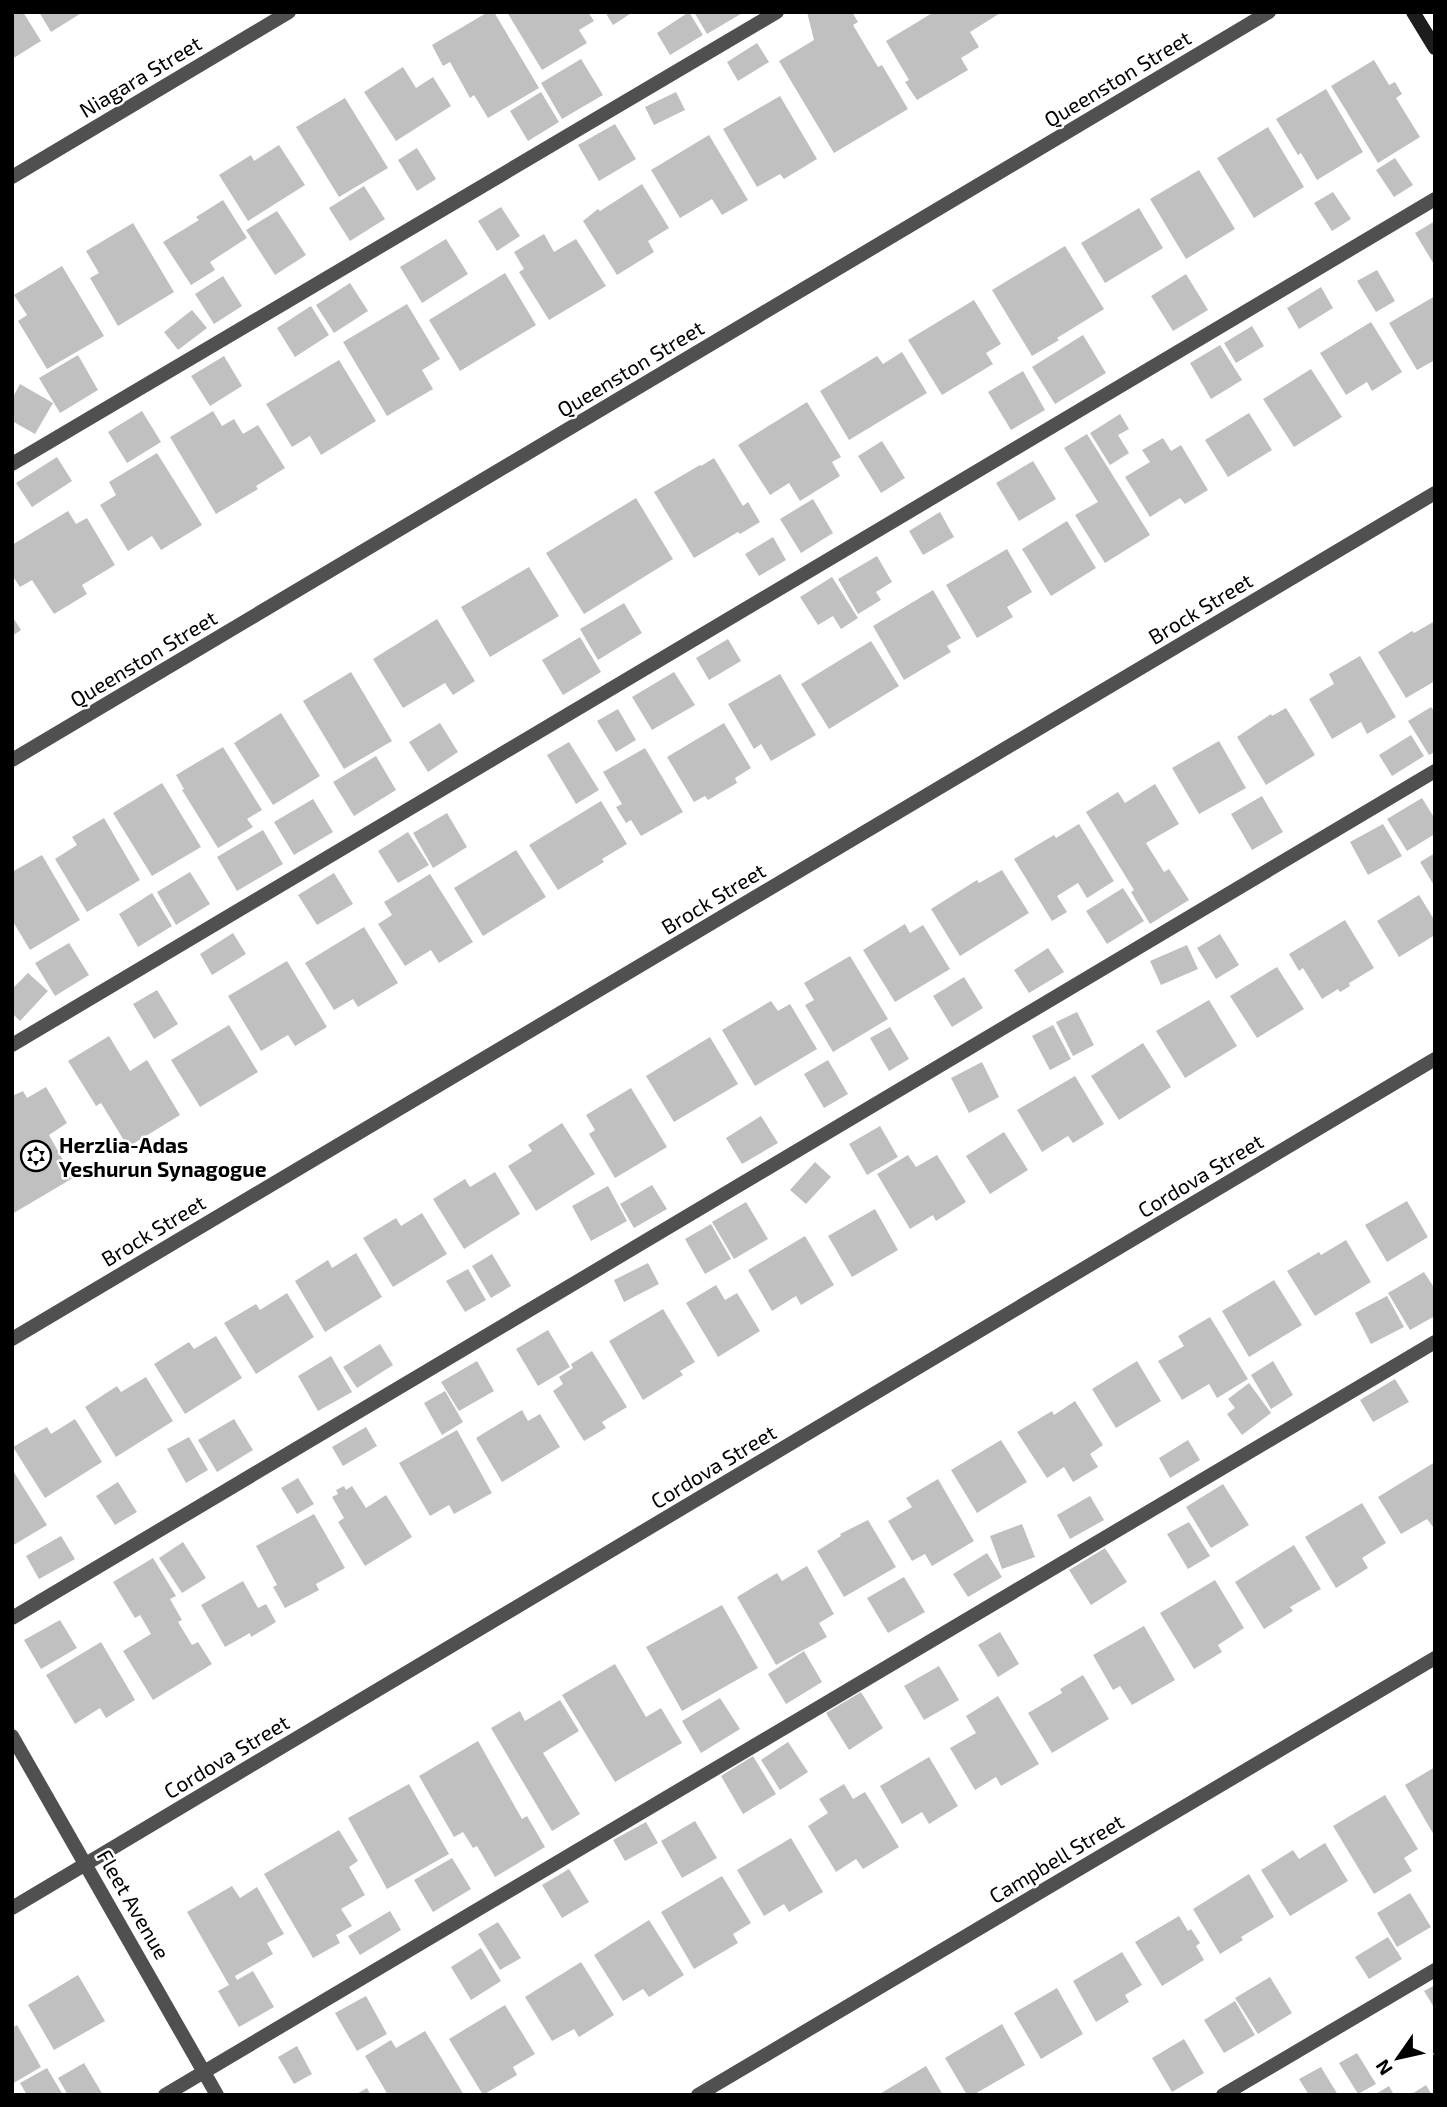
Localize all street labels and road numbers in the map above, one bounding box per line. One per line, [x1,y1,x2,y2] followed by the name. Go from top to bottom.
[1039,24,1195,132] street label: Queenston Street
[75,30,205,122] street label: Niagara Street
[552,314,708,422] street label: Queenston Street
[1143,567,1257,649] street label: Brock Street
[65,604,221,712] street label: Queenston Street
[656,857,770,939] street label: Brock Street
[1133,1128,1267,1222] street label: Cordova Street
[96,1189,210,1271] street label: Brock Street
[646,1419,780,1513] street label: Cordova Street
[159,1709,293,1803] street label: Cordova Street
[984,1808,1128,1908] street label: Campbell Street
[93,1845,175,1963] street label: Fleet Avenue

